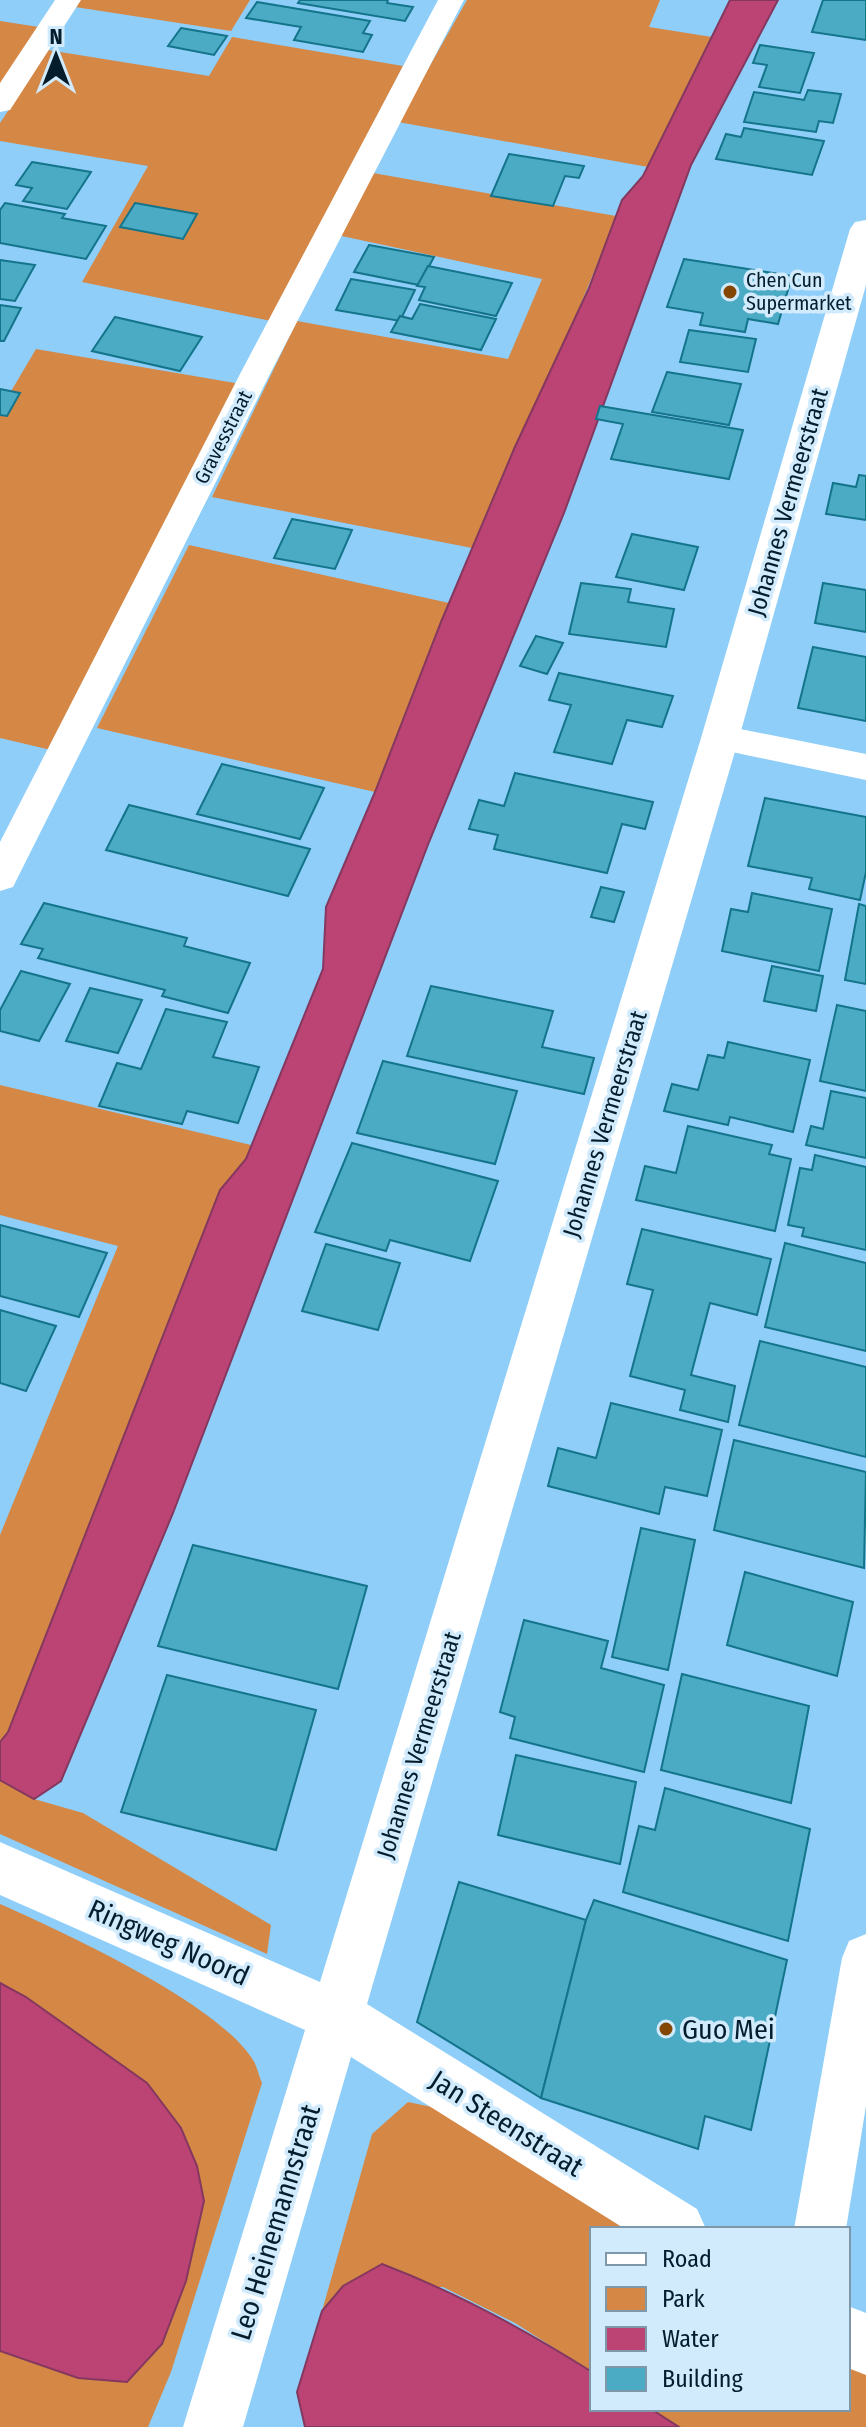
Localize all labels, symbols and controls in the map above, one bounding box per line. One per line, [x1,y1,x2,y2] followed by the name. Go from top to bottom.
[16,16,96,96] north arrow
[49,23,63,50] text: N
[746,268,852,315] place label: Chen Cun Supermarket
[721,283,739,301] marker: Chen Cun Supermarket
[742,385,834,619] street label: Johannes Vermeerstraat
[189,386,257,488] street label: Gravesstraat
[557,1007,653,1241] street label: Johannes Vermeerstraat
[371,1628,467,1862] street label: Johannes Vermeerstraat
[83,1892,254,1993] street label: Ringweg Noord
[682,2013,775,2046] place label: Guo Mei
[657,2020,675,2038] marker: Guo Mei
[424,2063,590,2184] street label: Jan Steenstraat
[224,2100,327,2344] street label: Leo Heinemannstraat
[590,2227,850,2411] legend
[662,2245,712,2273] text: Road
[662,2285,705,2313] text: Park
[662,2325,719,2353] text: Water
[662,2365,744,2393] text: Building

